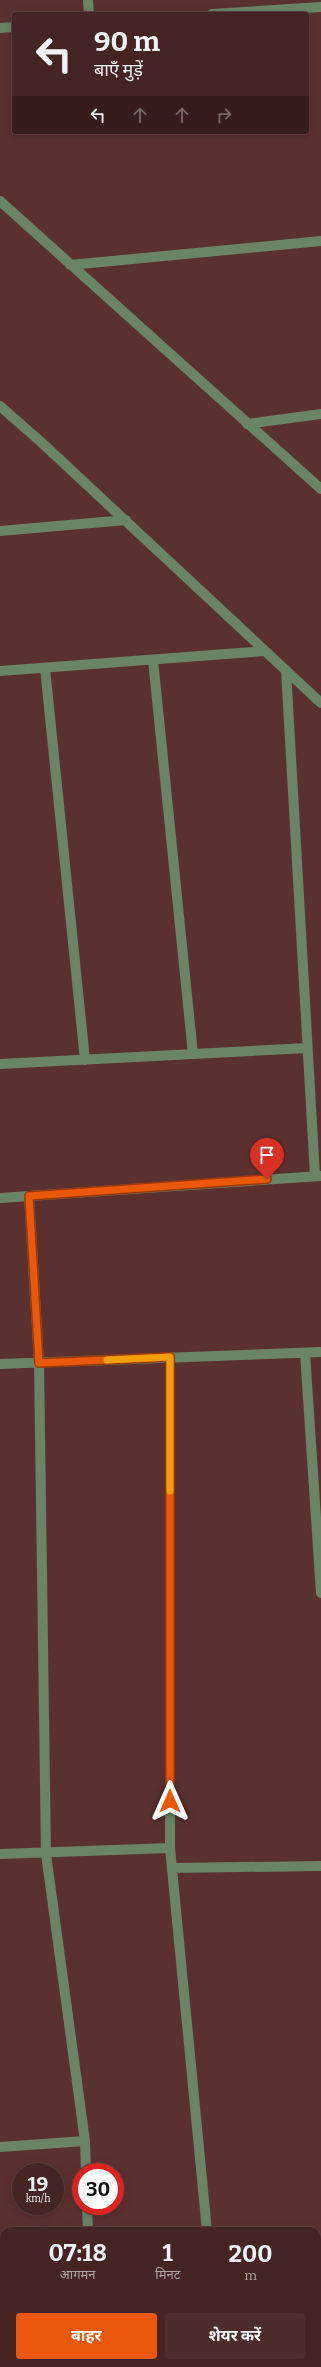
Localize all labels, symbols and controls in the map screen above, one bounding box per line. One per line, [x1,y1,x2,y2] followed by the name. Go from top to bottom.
[94,25,160,58] text: 90 m
[28,28,80,80] icon: left
[94,59,143,81] text: बाएँ मुड़ें
[87,104,109,126] icon: left
[129,104,151,126] icon: ahead
[171,104,193,126] icon: ahead
[213,104,235,126] icon: right
[250,1138,284,1179] pin
[256,1144,278,1166] icon: arrive
[149,1780,191,1822] position arrow
[72,2163,124,2215] speed limit sign: 30
[28,2172,48,2196] text: 19
[26,2193,50,2205] text: km/h
[48,2239,107,2267] text: 07:18
[163,2239,173,2267] text: 1
[229,2240,273,2268] text: 200
[60,2267,95,2282] text: आगमन
[155,2267,180,2282] text: मिनट
[244,2268,257,2283] text: m
[16,2313,157,2359] button: बाहर
[165,2313,305,2359] button: शेयर करें

